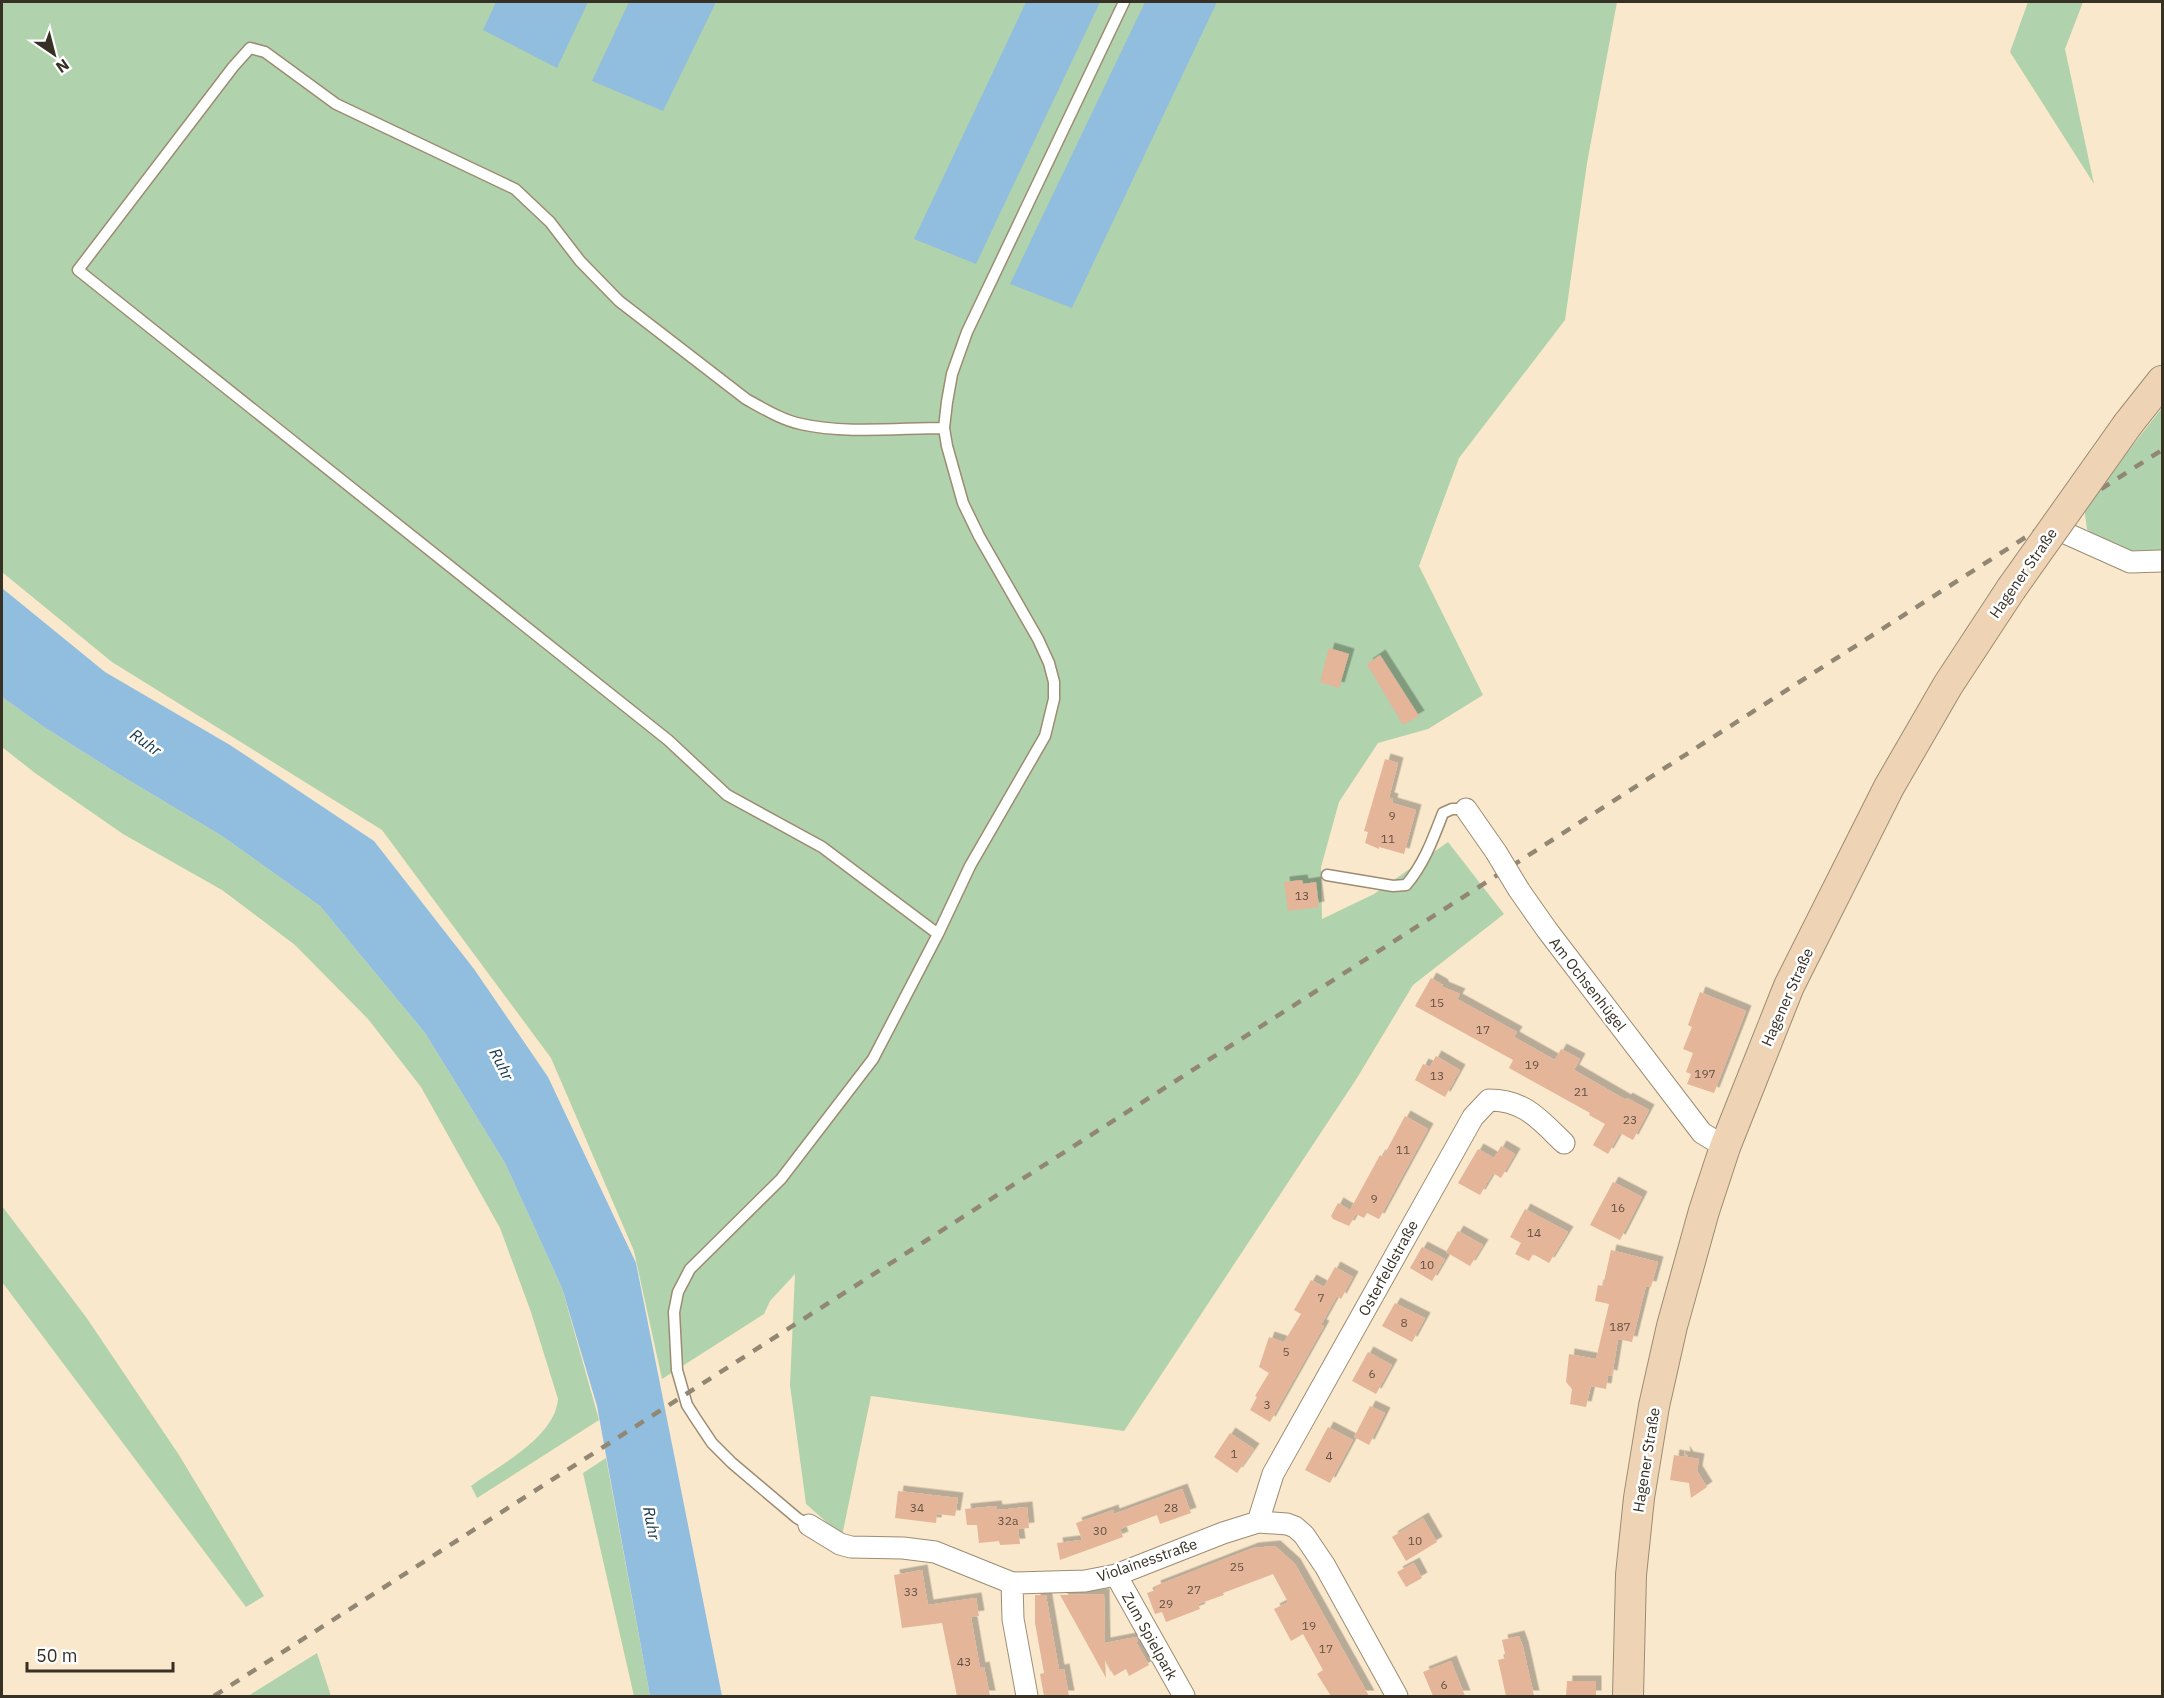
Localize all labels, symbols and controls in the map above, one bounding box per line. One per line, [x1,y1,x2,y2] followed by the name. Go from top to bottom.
[24,24,84,84] north arrow
[52,55,73,78] text: N
[1985,524,2061,622] street label: Hagener Straße
[127,724,166,760] water label: Ruhr
[1388,808,1396,823] house number: 9
[1381,831,1395,846] house number: 11
[1295,888,1309,903] house number: 13
[1545,933,1631,1035] street label: Am Ochsenhügel
[1757,945,1817,1049] street label: Hagener Straße
[1430,995,1444,1010] house number: 15
[1476,1022,1490,1037] house number: 17
[485,1045,519,1085] water label: Ruhr
[1525,1057,1539,1072] house number: 19
[1694,1066,1716,1081] house number: 197
[1430,1068,1444,1083] house number: 13
[1574,1084,1588,1099] house number: 21
[1623,1112,1637,1127] house number: 23
[1396,1142,1410,1157] house number: 11
[1370,1191,1378,1206] house number: 9
[1611,1200,1625,1215] house number: 16
[1354,1217,1422,1319] street label: Osterfeldstraße
[1527,1225,1541,1240] house number: 14
[1420,1257,1434,1272] house number: 10
[1317,1290,1325,1305] house number: 7
[1400,1315,1408,1330] house number: 8
[1609,1319,1631,1334] house number: 187
[1282,1344,1290,1359] house number: 5
[1368,1366,1376,1381] house number: 6
[1263,1397,1271,1412] house number: 3
[1628,1406,1664,1514] street label: Hagener Straße
[1230,1446,1238,1461] house number: 1
[1325,1448,1333,1463] house number: 4
[910,1500,924,1515] house number: 34
[1164,1500,1178,1515] house number: 28
[639,1505,665,1543] water label: Ruhr
[998,1513,1019,1528] house number: 32a
[1093,1523,1107,1538] house number: 30
[1408,1533,1422,1548] house number: 10
[1094,1534,1200,1586] street label: Violainesstraße
[1230,1559,1244,1574] house number: 25
[1187,1582,1201,1597] house number: 27
[904,1584,918,1599] house number: 33
[1118,1589,1182,1683] street label: Zum Spielpark
[1159,1596,1173,1611] house number: 29
[1302,1618,1316,1633] house number: 19
[27,1635,172,1673] scale bar
[1319,1641,1333,1656] house number: 17
[36,1644,78,1667] text: 50 m
[957,1654,971,1669] house number: 43
[1440,1677,1448,1692] house number: 6

